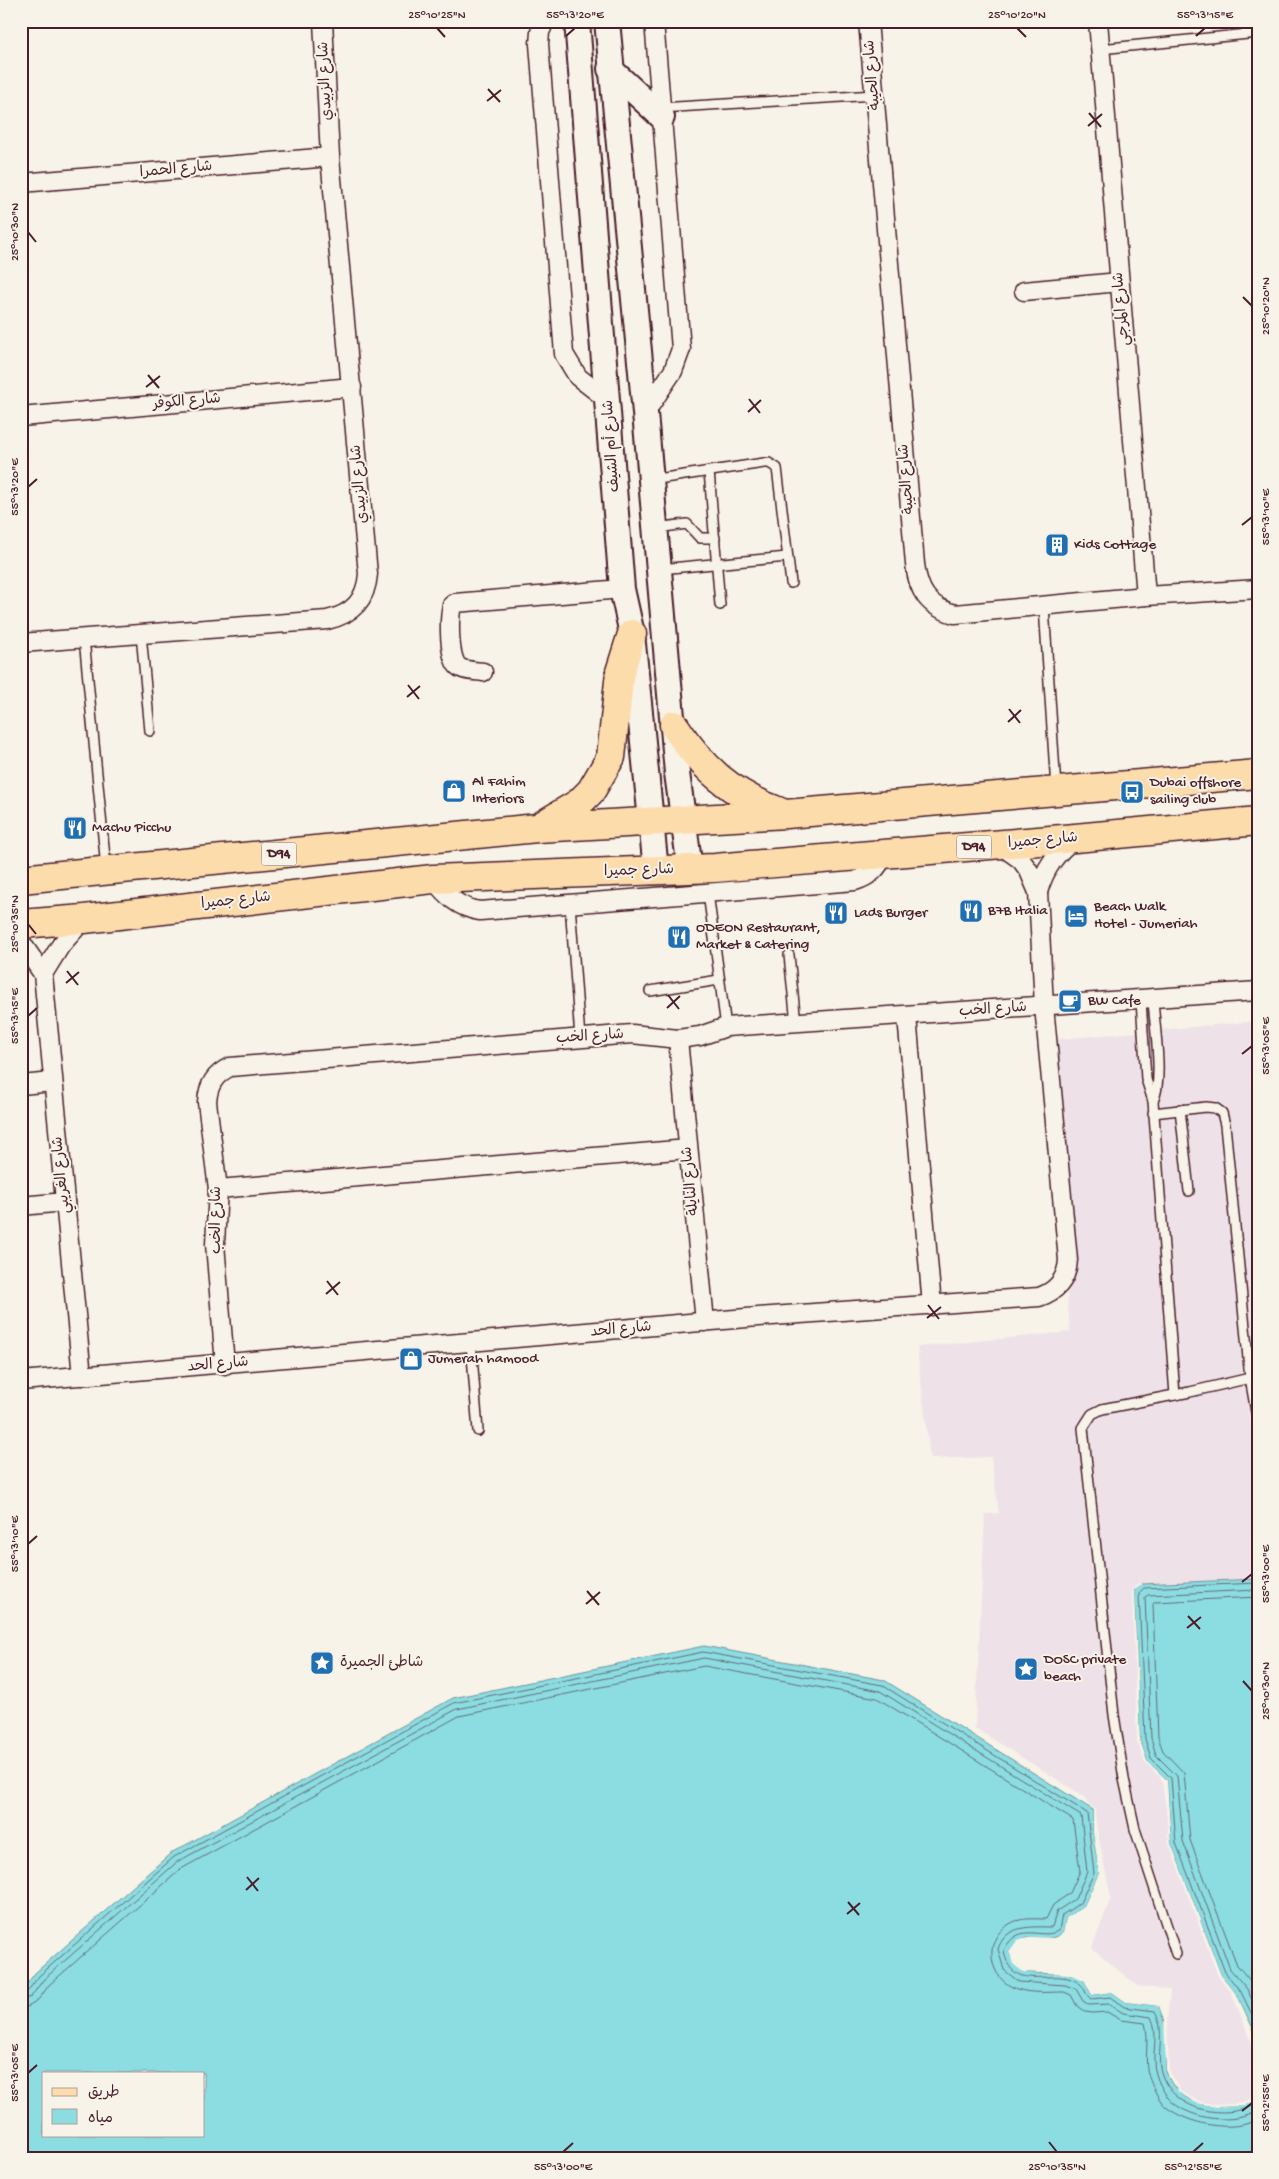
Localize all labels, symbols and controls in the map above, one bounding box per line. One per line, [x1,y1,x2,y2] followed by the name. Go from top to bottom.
[408,9,466,23] text: 25°10'25"N
[546,9,604,23] text: 55°13'20"E
[988,9,1046,23] text: 25°10'20"N
[1177,9,1233,23] text: 55°13'15"E
[861,39,885,111] street label: شارع الحيبة
[315,41,337,121] street label: شارع الزبيدي
[139,158,213,182] street label: شارع الحمرا
[9,203,23,261] text: 25°10'30"N
[1110,271,1136,347] street label: شارع المرجي
[1260,277,1274,335] text: 25°10'20"N
[150,390,222,414] street label: شارع الكوفر
[598,399,624,493] street label: شارع أم الشيف
[895,443,919,515] street label: شارع الحيبة
[348,444,372,524] street label: شارع الزبيدي
[9,458,23,516] text: 55°13'20"E
[1260,488,1274,545] text: 55°13'10"E
[1044,532,1070,558] building icon: Kids Cottage
[1074,536,1156,554] place label: Kids Cottage
[472,773,526,808] place label: Al Fahim Interiors
[1149,774,1242,809] place label: Dubai offshore sailing club
[441,778,467,804] shop icon: Al Fahim Interiors
[1119,779,1145,805] bus stop icon: Dubai offshore sailing club
[62,815,88,841] restaurant icon: Machu Picchu
[92,819,171,837] place label: Machu Picchu
[1007,829,1079,853] street label: شارع جميرا
[956,836,992,859] road number: D94
[262,842,296,866] road number: D94
[604,861,674,881] street label: شارع جميرا
[200,888,272,914] street label: شارع جميرا
[9,895,23,953] text: 25°10'35"N
[958,898,984,924] restaurant icon: B7B Italia
[1093,898,1198,933] place label: Beach Walk Hotel - Jumeriah
[823,900,849,926] restaurant icon: Lads Burger
[987,902,1048,920] place label: B7B Italia
[1063,903,1089,929] hotel icon: Beach Walk Hotel - Jumeriah
[854,904,929,922] place label: Lads Burger
[696,919,821,954] place label: ODEON Restaurant, Market & Catering
[666,924,692,950] restaurant icon: ODEON Restaurant, Market & Catering
[9,988,23,1044] text: 55°13'15"E
[1057,988,1083,1014] cafe icon: BW Cafe
[1087,992,1141,1010] place label: BW Cafe
[958,999,1028,1021] street label: شارع الخب
[1260,1017,1274,1075] text: 55°13'05"E
[555,1026,625,1048] street label: شارع الخب
[49,1135,77,1215] street label: شارع الغريبي
[678,1145,704,1217] street label: شارع النايلة
[208,1186,226,1254] street label: شارع الخب
[590,1318,652,1342] street label: شارع الحد
[398,1346,424,1372] shop icon: Jumerah hamood
[428,1350,539,1368] place label: Jumerah hamood
[187,1353,249,1377] street label: شارع الحد
[9,1515,23,1572] text: 55°13'10"E
[1260,1544,1274,1603] text: 55°13'00"E
[309,1650,335,1676] place icon: شاطئ الجميرة
[1043,1651,1126,1686] place label: DOSC private beach
[340,1654,423,1672] place label: شاطئ الجميرة
[1013,1656,1039,1682] place icon: DOSC private beach
[1260,1662,1274,1720] text: 25°10'30"N
[9,2044,23,2102] text: 55°13'05"E
[42,2072,205,2136] legend
[1260,2074,1274,2131] text: 55°12'55"E
[88,2084,120,2102] text: طريق
[88,2110,113,2128] text: مياه
[534,2161,593,2175] text: 55°13'00"E
[1028,2161,1086,2175] text: 25°10'35"N
[1165,2161,1222,2175] text: 55°12'55"E

